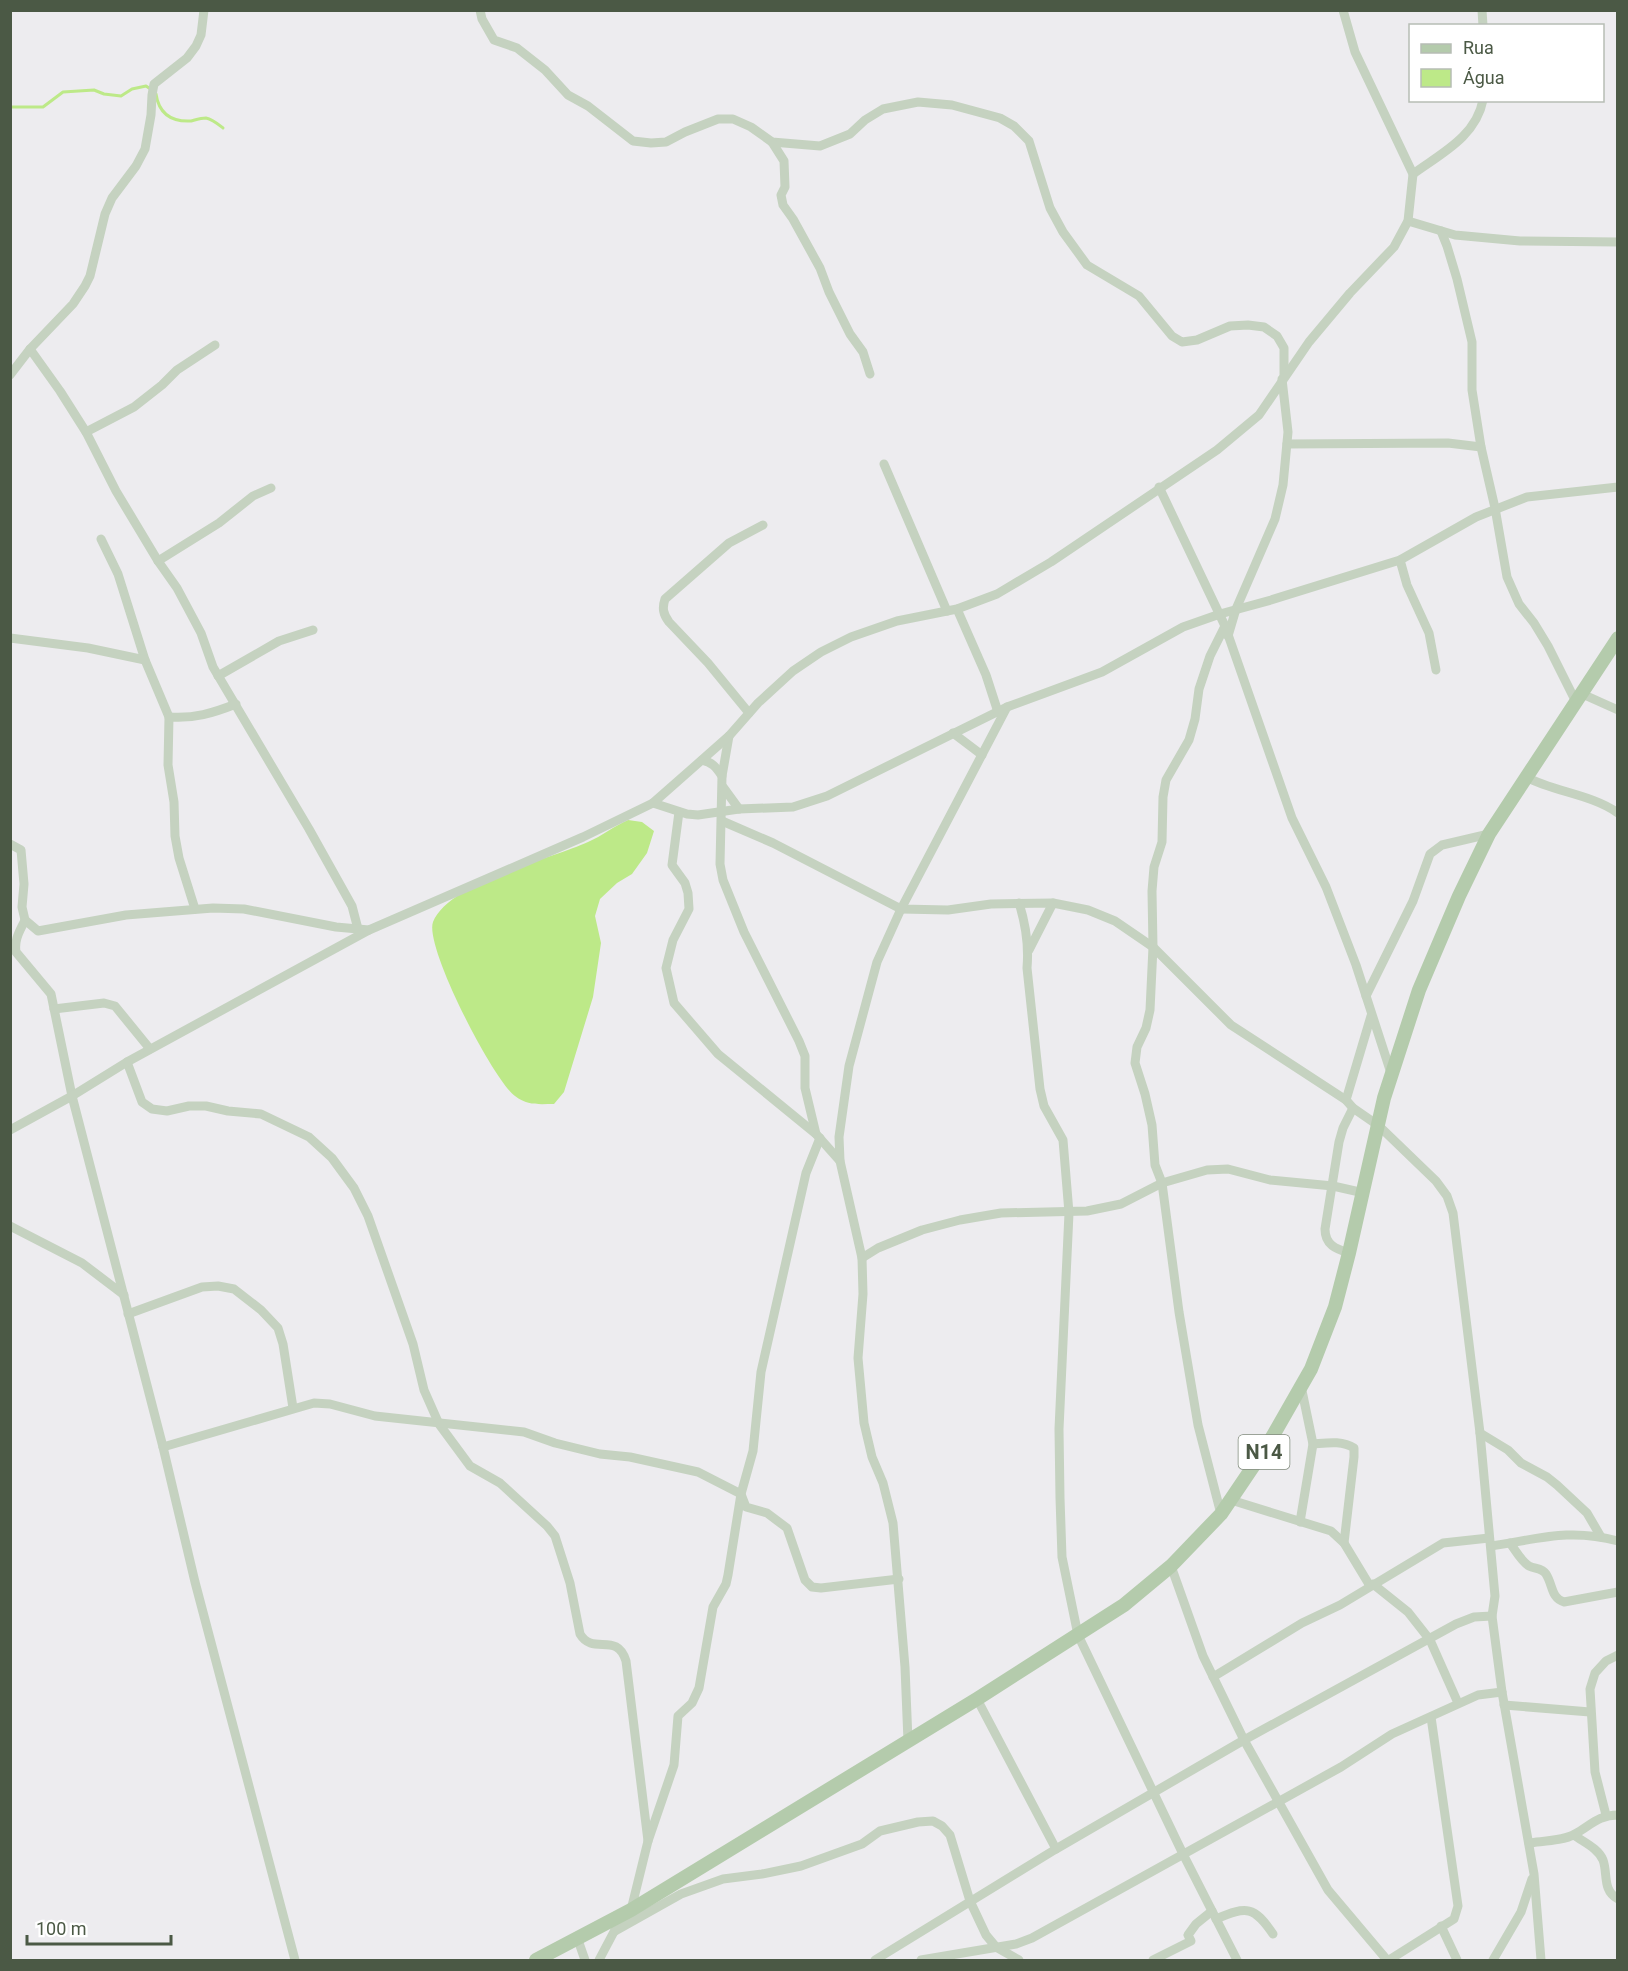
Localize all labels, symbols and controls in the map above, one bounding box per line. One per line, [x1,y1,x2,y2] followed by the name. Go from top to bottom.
[1409,24,1604,102] legend
[1463,37,1494,58] text: Rua
[1463,67,1505,88] text: Água
[1238,1435,1290,1469] road number: N14
[27,1908,171,1946] scale bar
[36,1918,87,1939] text: 100 m

